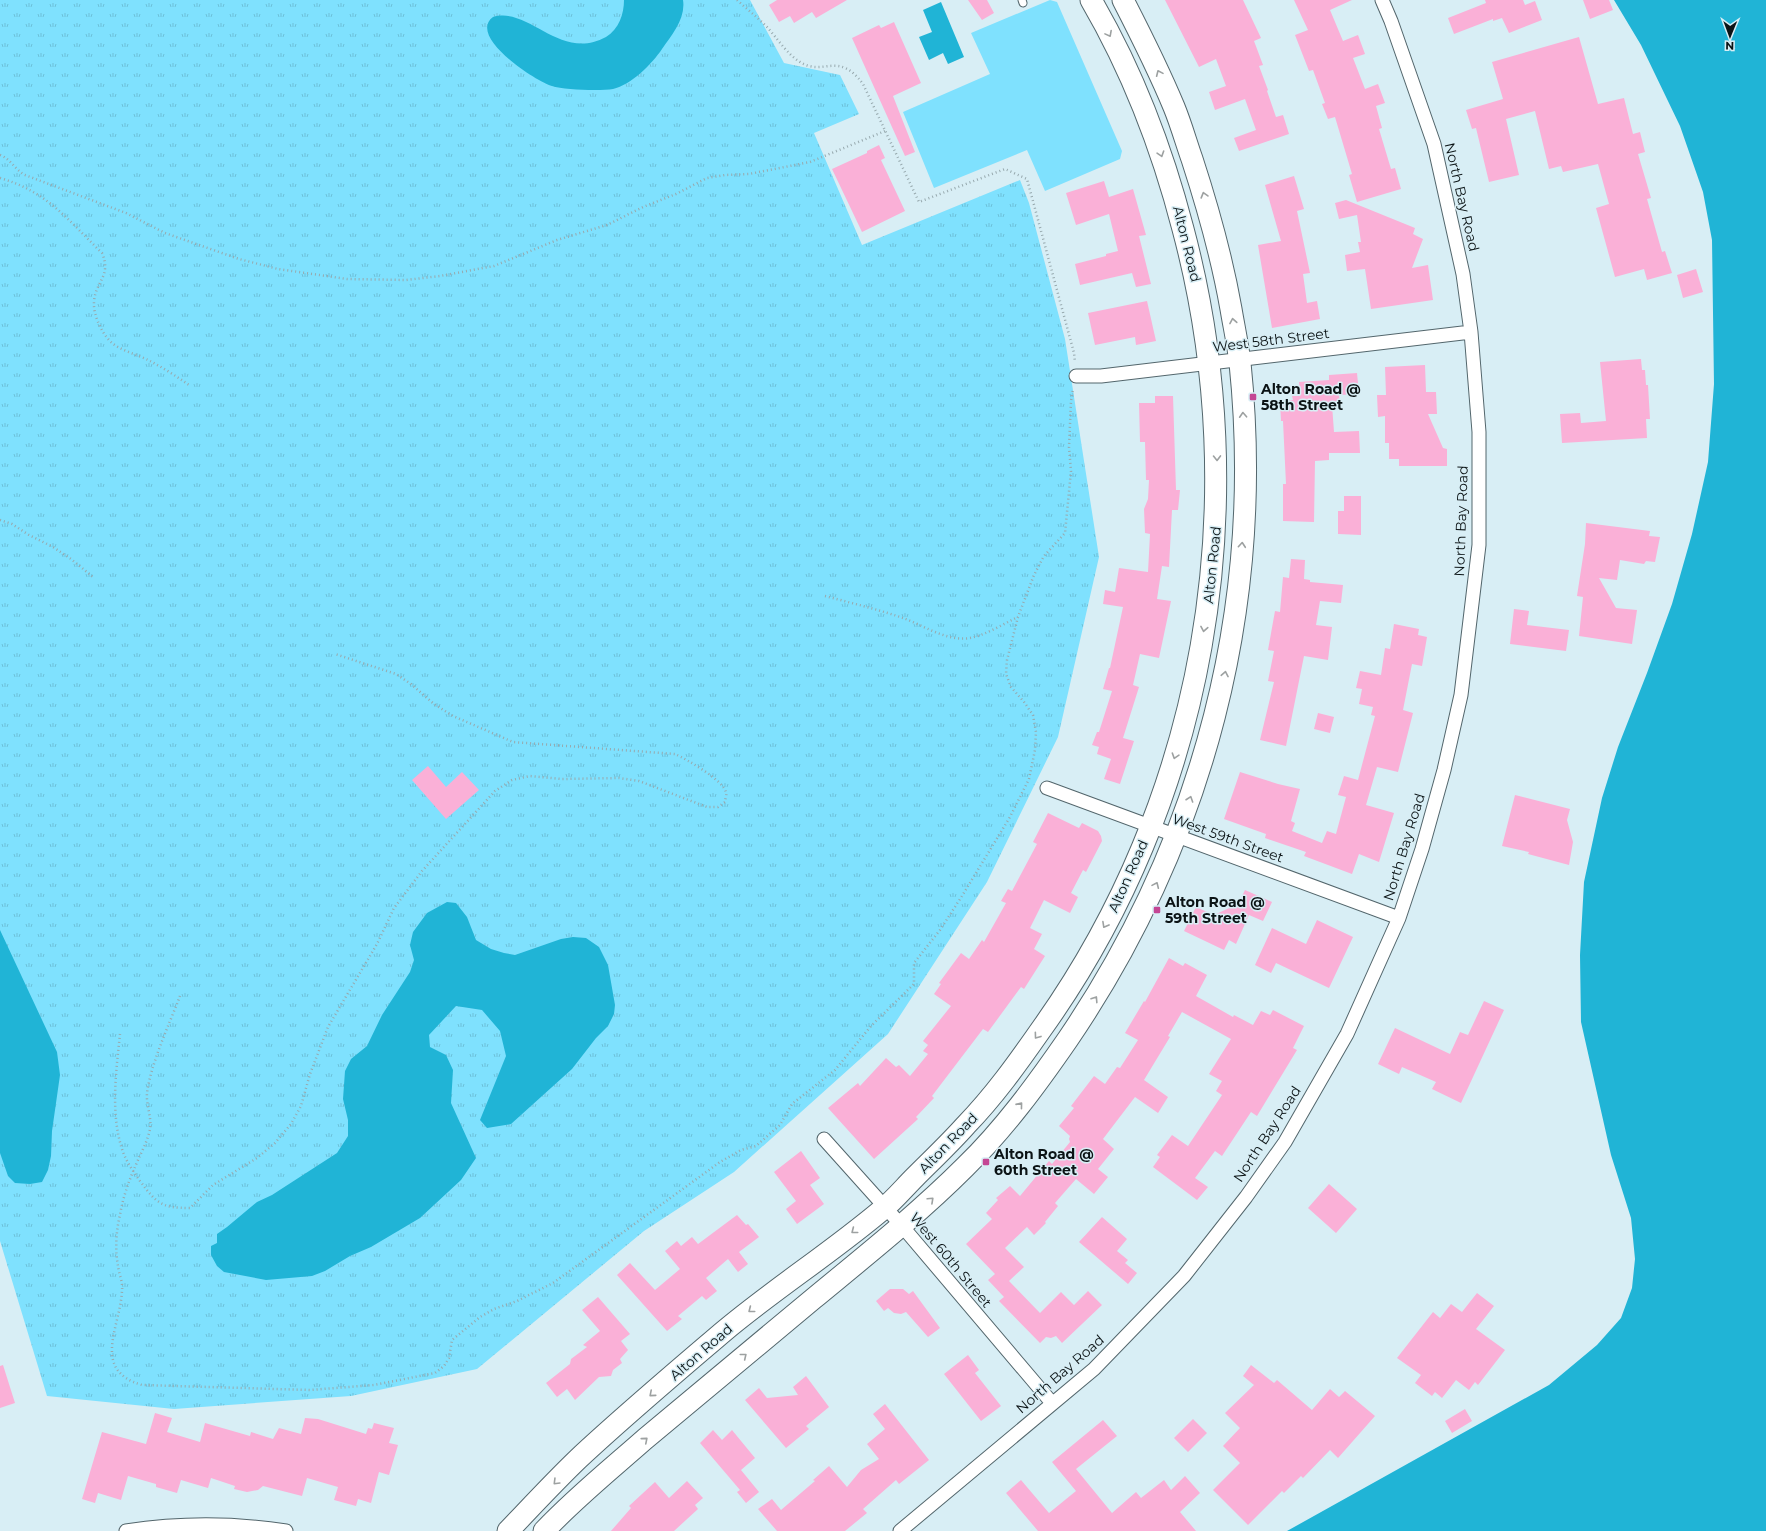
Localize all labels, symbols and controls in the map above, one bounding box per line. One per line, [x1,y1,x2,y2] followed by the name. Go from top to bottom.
[1710,16,1750,56] north arrow
[1105,30,1112,38] one-way arrow
[1725,39,1734,53] text: N
[1156,70,1164,77] one-way arrow
[1441,141,1483,253] street label: North Bay Road
[1156,150,1164,157] one-way arrow
[1200,192,1209,199] one-way arrow
[1169,204,1205,284] street label: Alton Road
[1229,318,1238,325] one-way arrow
[1212,324,1331,356] street label: West 58th Street
[1260,380,1361,414] place label: Alton Road @ 58th Street
[1248,392,1258,402] marker: Alton Road @ 58th Street
[1239,412,1248,418] one-way arrow
[1212,455,1221,461] one-way arrow
[1450,465,1472,577] street label: North Bay Road
[1199,525,1225,605] street label: Alton Road
[1237,542,1246,548] one-way arrow
[1200,626,1209,633] one-way arrow
[1220,671,1228,677] one-way arrow
[1171,752,1180,759] one-way arrow
[1379,791,1429,903] street label: North Bay Road
[1185,796,1194,803] one-way arrow
[1170,810,1286,867] street label: West 59th Street
[1104,837,1152,915] street label: Alton Road
[1151,881,1159,888] one-way arrow
[1164,893,1265,927] place label: Alton Road @ 59th Street
[1152,905,1162,915] marker: Alton Road @ 59th Street
[1102,921,1110,928] one-way arrow
[1090,996,1097,1003] one-way arrow
[1034,1032,1042,1039] one-way arrow
[1229,1082,1305,1186] street label: North Bay Road
[1015,1103,1022,1110] one-way arrow
[915,1109,981,1177] street label: Alton Road
[993,1145,1094,1179] place label: Alton Road @ 60th Street
[981,1157,991,1167] marker: Alton Road @ 60th Street
[926,1198,933,1205] one-way arrow
[906,1209,996,1311] street label: West 60th Street
[852,1226,859,1233] one-way arrow
[749,1306,756,1313] one-way arrow
[666,1320,736,1384] street label: Alton Road
[1012,1331,1108,1417] street label: North Bay Road
[739,1353,746,1360] one-way arrow
[650,1390,657,1397] one-way arrow
[640,1437,647,1444] one-way arrow
[553,1477,561,1485] one-way arrow

